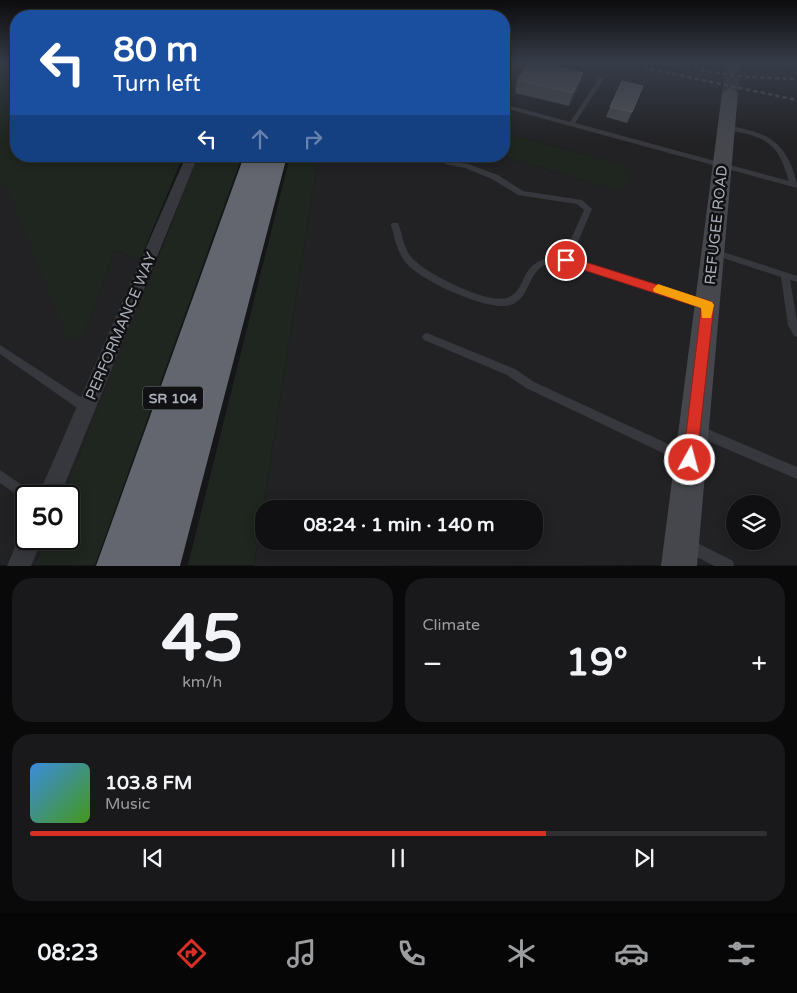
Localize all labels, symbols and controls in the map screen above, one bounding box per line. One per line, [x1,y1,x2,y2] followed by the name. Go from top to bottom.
[113,29,198,71] text: 80 m
[30,30,95,95] icon: left
[113,71,201,97] text: Turn left
[193,125,221,153] icon: left
[246,125,274,153] icon: ahead
[299,125,327,153] icon: right
[701,164,731,286] street label: REFUGEE ROAD
[545,239,587,281] pin
[552,246,580,274] icon: arrive
[82,249,160,403] street label: PERFORMANCE WAY
[143,386,203,409] road number: SR 104
[663,433,715,485] position arrow
[15,485,80,550] speed limit sign: 50
[726,495,781,550] map controls
[726,495,781,550] button: layers
[303,514,495,536] text: 08:24 · 1 min · 140 m
[161,600,243,679] text: 45
[423,615,480,635] text: Climate
[566,640,628,686] text: 19°
[423,647,442,681] text: −
[751,647,767,681] text: +
[182,672,222,692] text: km/h
[105,772,192,794] text: 103.8 FM
[105,794,150,814] text: Music
[139,844,167,872] icon: previous
[384,844,412,872] icon: pause
[630,844,658,872] icon: next
[174,936,209,971] icon: directions
[284,936,319,971] icon: music
[394,936,429,971] icon: phone
[504,936,539,971] icon: climate
[614,936,649,971] icon: car
[724,936,759,971] icon: filters
[38,940,99,966] text: 08:23

